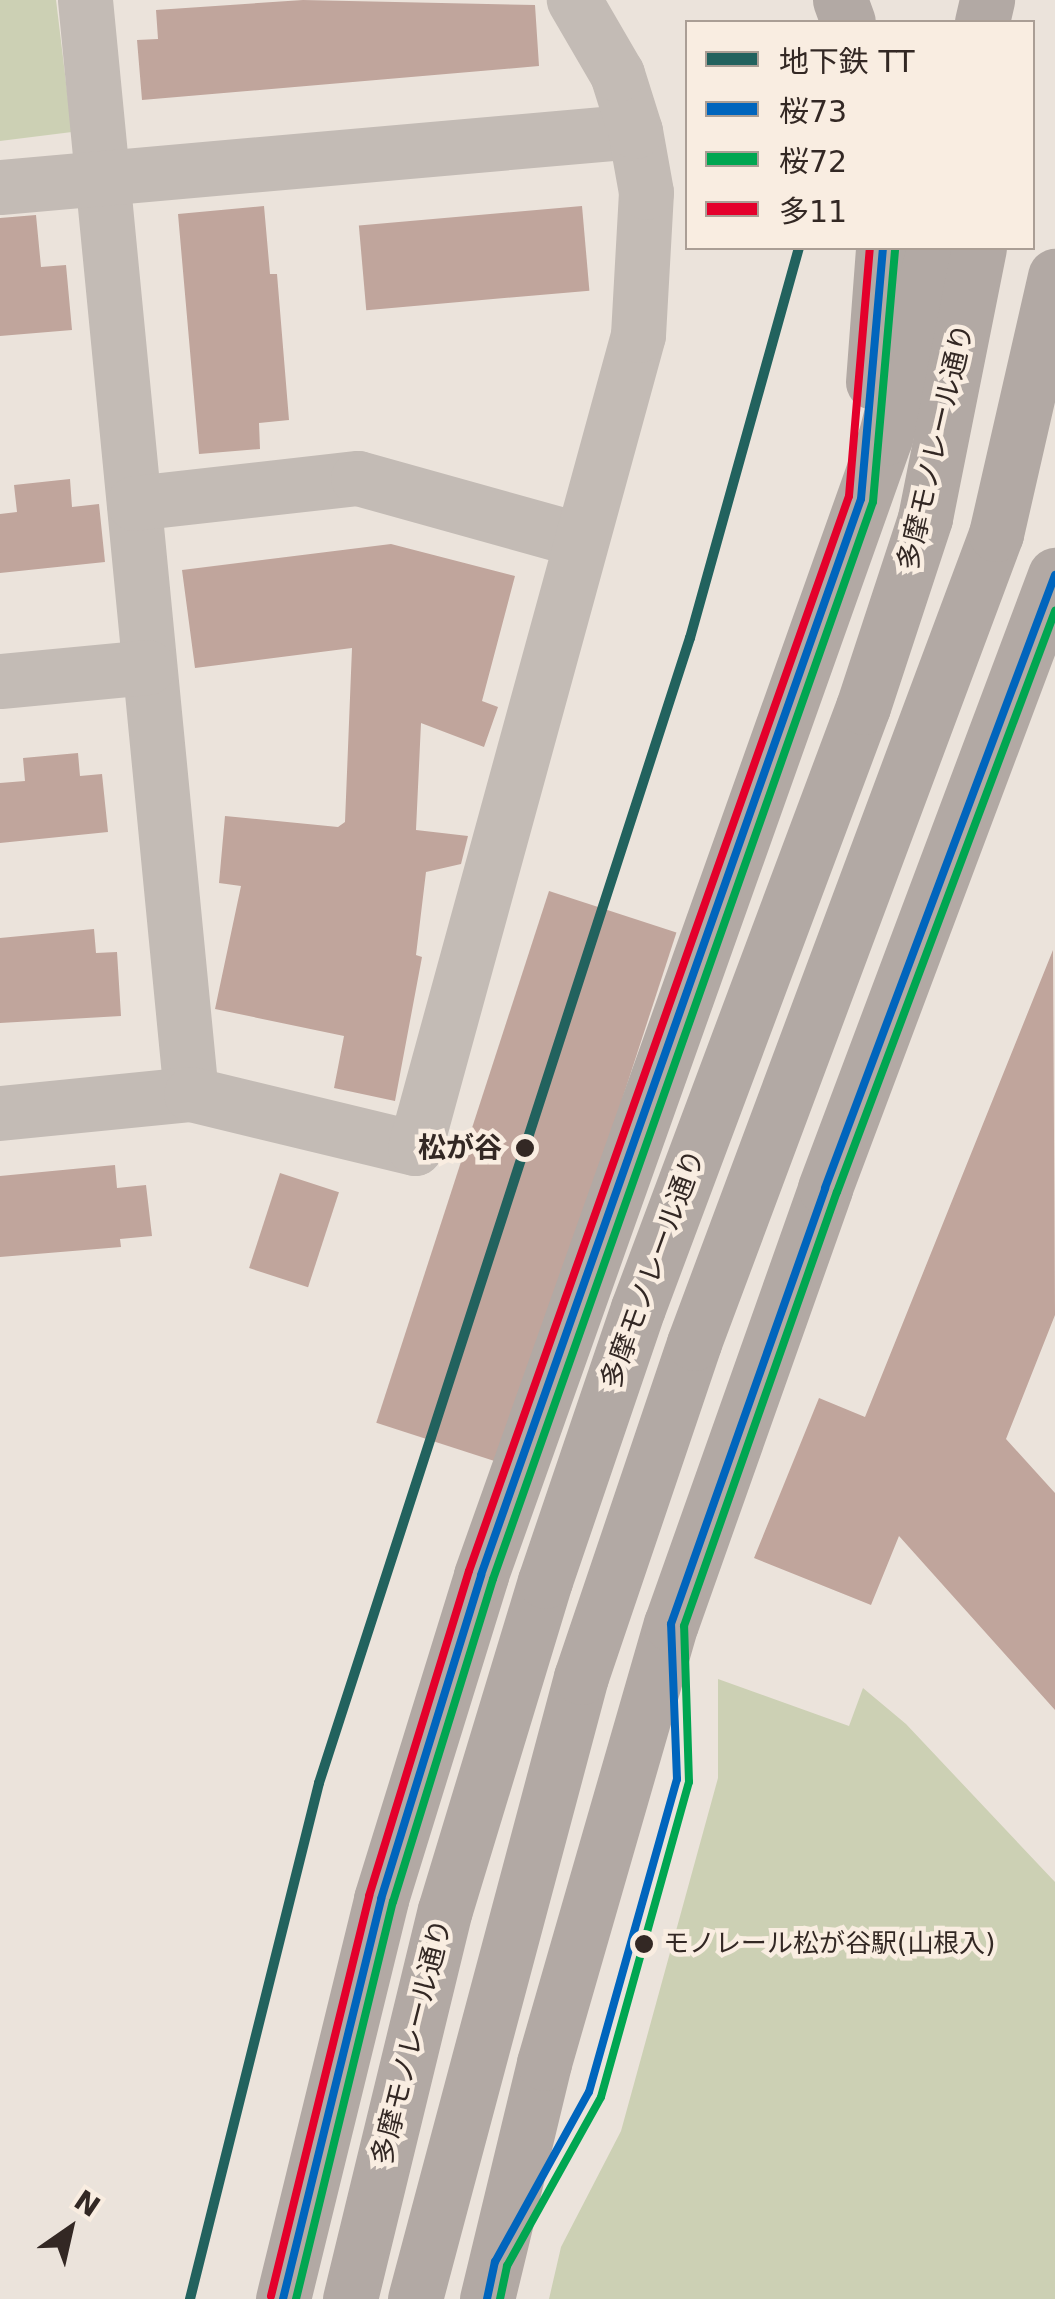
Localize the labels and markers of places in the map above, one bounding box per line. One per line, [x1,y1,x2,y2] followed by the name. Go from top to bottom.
[418,1131,502,1165] place label: 松が谷
[512,1135,538,1161] marker: 松が谷
[663,1928,995,1960] place label: モノレール松が谷駅(山根入)
[634,1934,654,1954] marker: モノレール松が谷駅(山根入)

